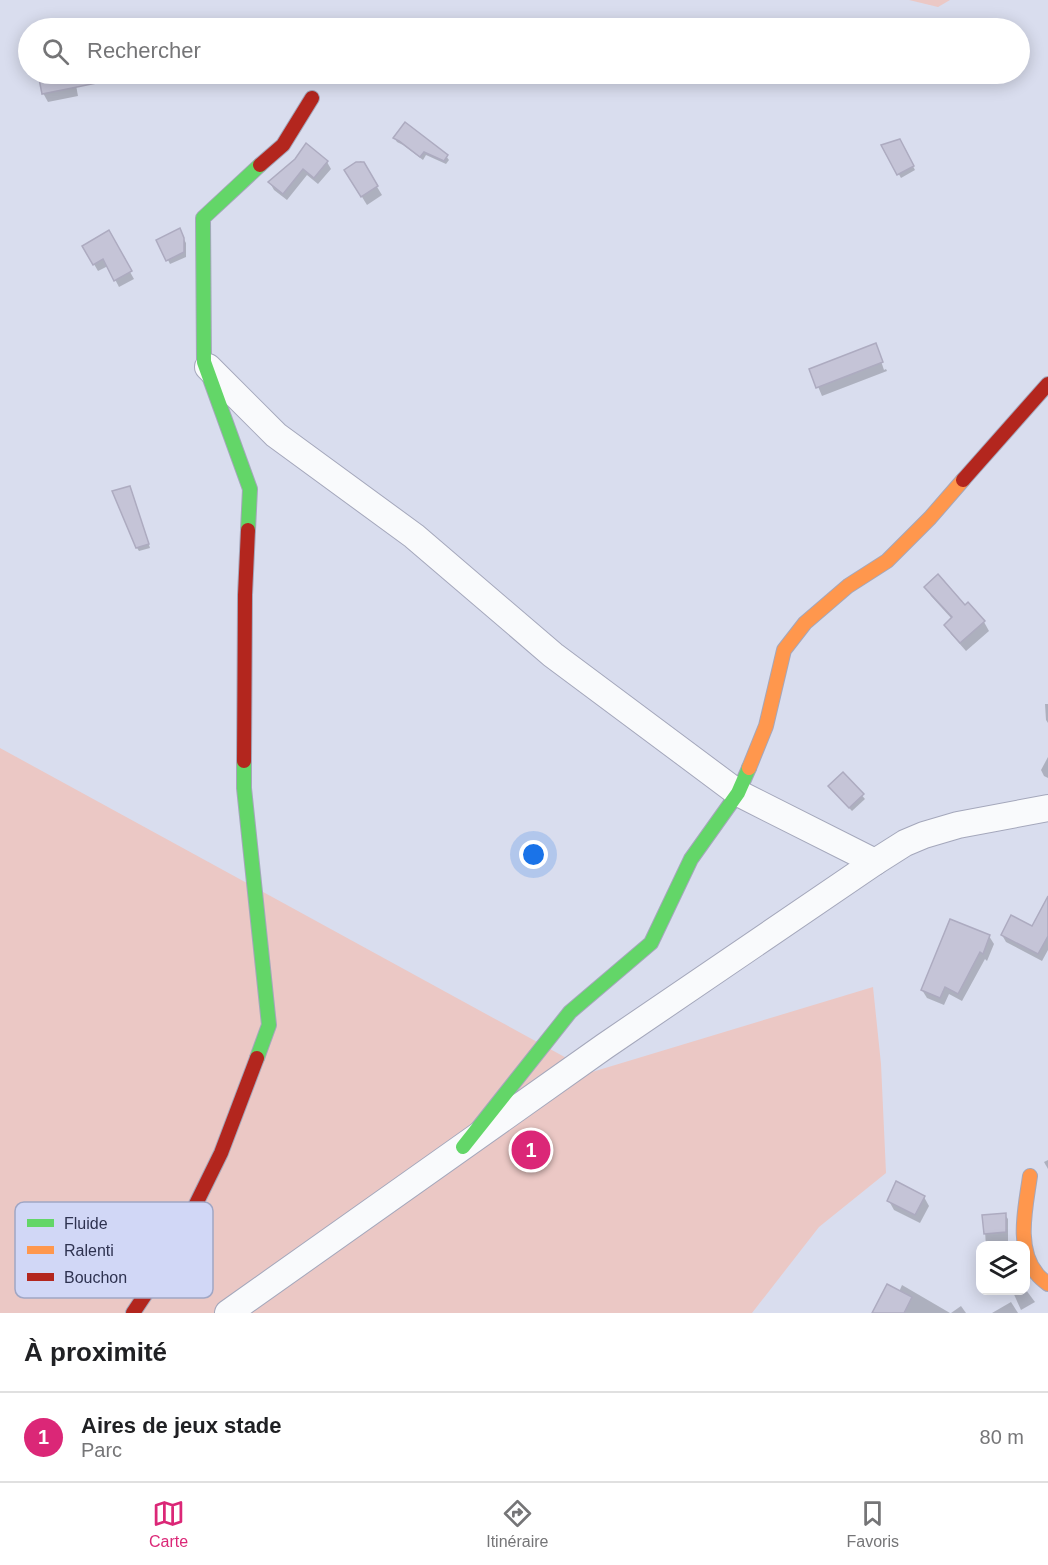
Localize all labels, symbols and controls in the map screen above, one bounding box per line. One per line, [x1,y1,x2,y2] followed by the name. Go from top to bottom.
[18,18,1030,84] search box
[39,35,72,68] icon: search
[87,38,201,63] text: Rechercher
[519,840,548,869] your location
[512,1128,550,1172] pin: 1
[15,1202,213,1298] legend
[64,1215,108,1232] text: Fluide
[976,1241,1030,1295] map controls
[976,1241,1030,1295] button: layers
[64,1242,114,1259] text: Ralenti
[64,1269,127,1286] text: Bouchon
[24,1337,167,1367] text: À proximité
[81,1413,282,1438] text: Aires de jeux stade
[38,1426,49,1448] text: 1
[980,1426,1024,1448] text: 80 m
[81,1439,122,1461] text: Parc
[149,1497,188,1551] tab: Carte
[486,1497,548,1551] tab: Itinéraire
[846,1497,899,1551] tab: Favoris

